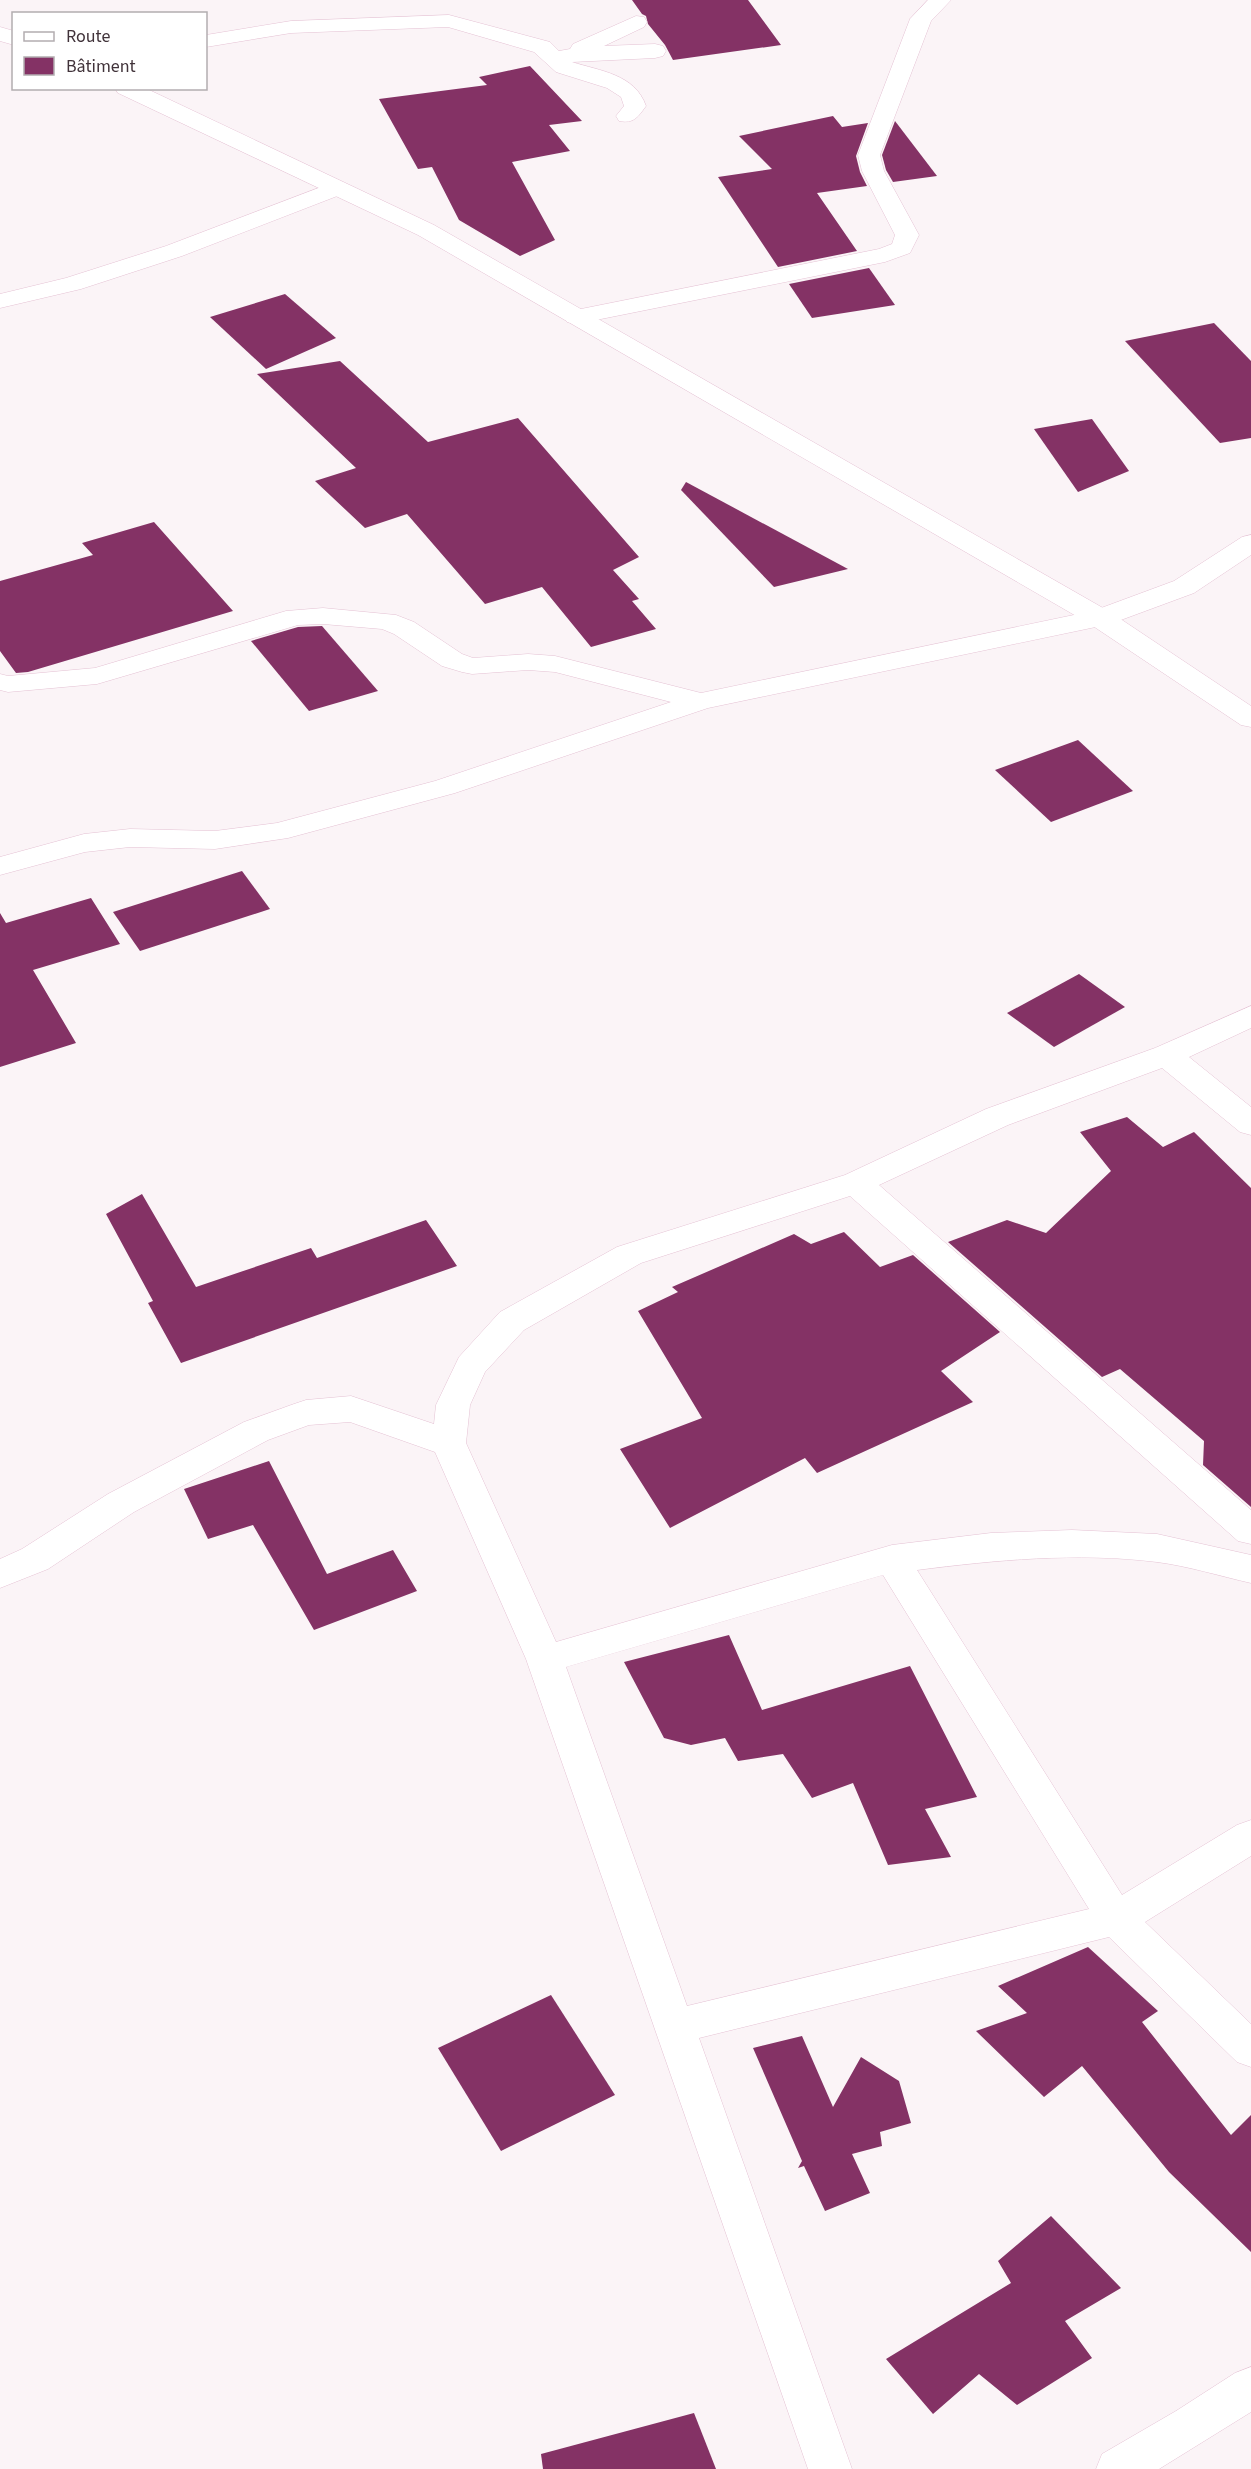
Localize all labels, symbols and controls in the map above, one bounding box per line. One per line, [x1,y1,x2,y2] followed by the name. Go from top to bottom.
[12,12,207,90] legend
[66,24,110,49] text: Route
[66,54,136,79] text: Bâtiment

